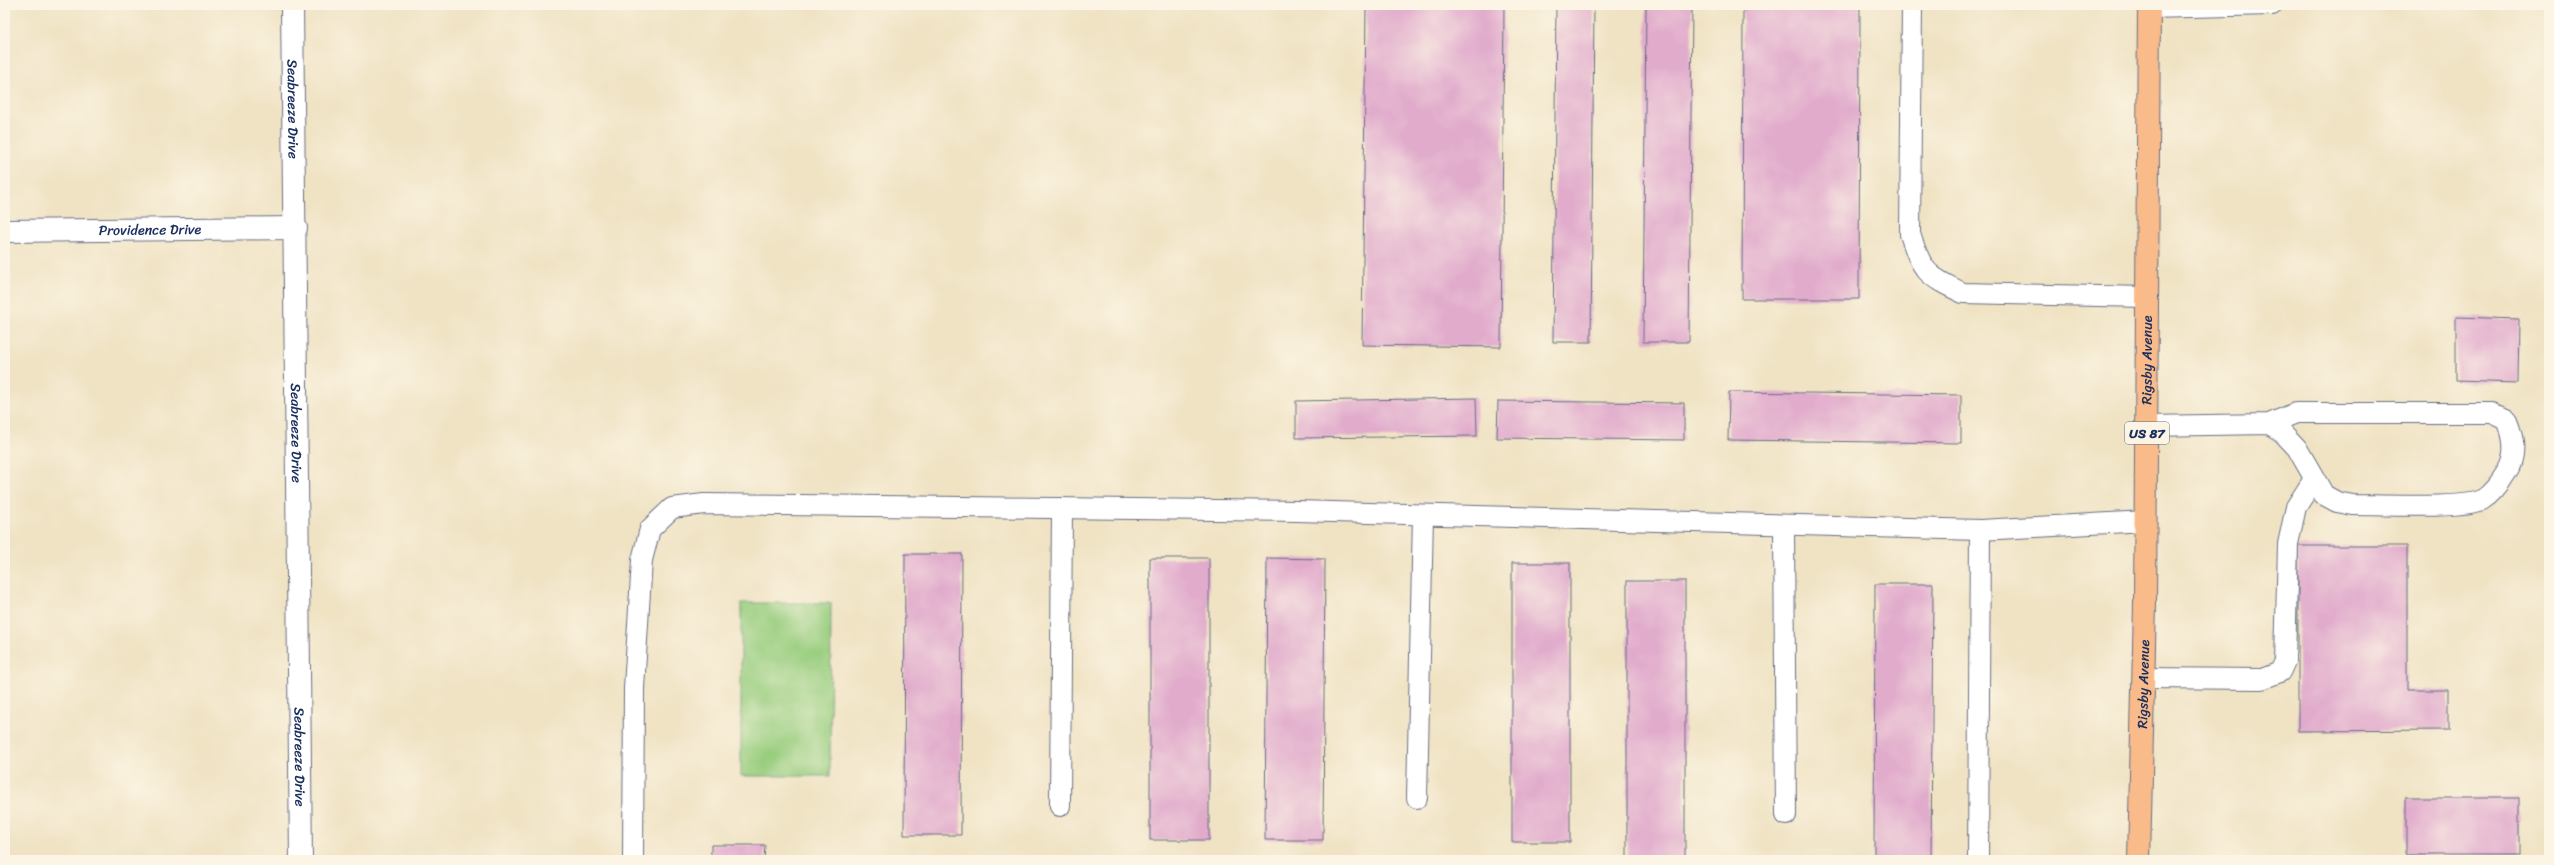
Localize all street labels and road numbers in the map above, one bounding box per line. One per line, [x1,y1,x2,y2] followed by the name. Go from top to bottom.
[280,59,306,159] street label: Seabreeze Drive
[99,216,202,243] street label: Providence Drive
[2134,315,2159,405] street label: Rigsby Avenue
[283,383,310,483] street label: Seabreeze Drive
[2125,422,2169,444] road number: US 87
[2130,639,2157,729] street label: Rigsby Avenue
[287,707,313,807] street label: Seabreeze Drive

